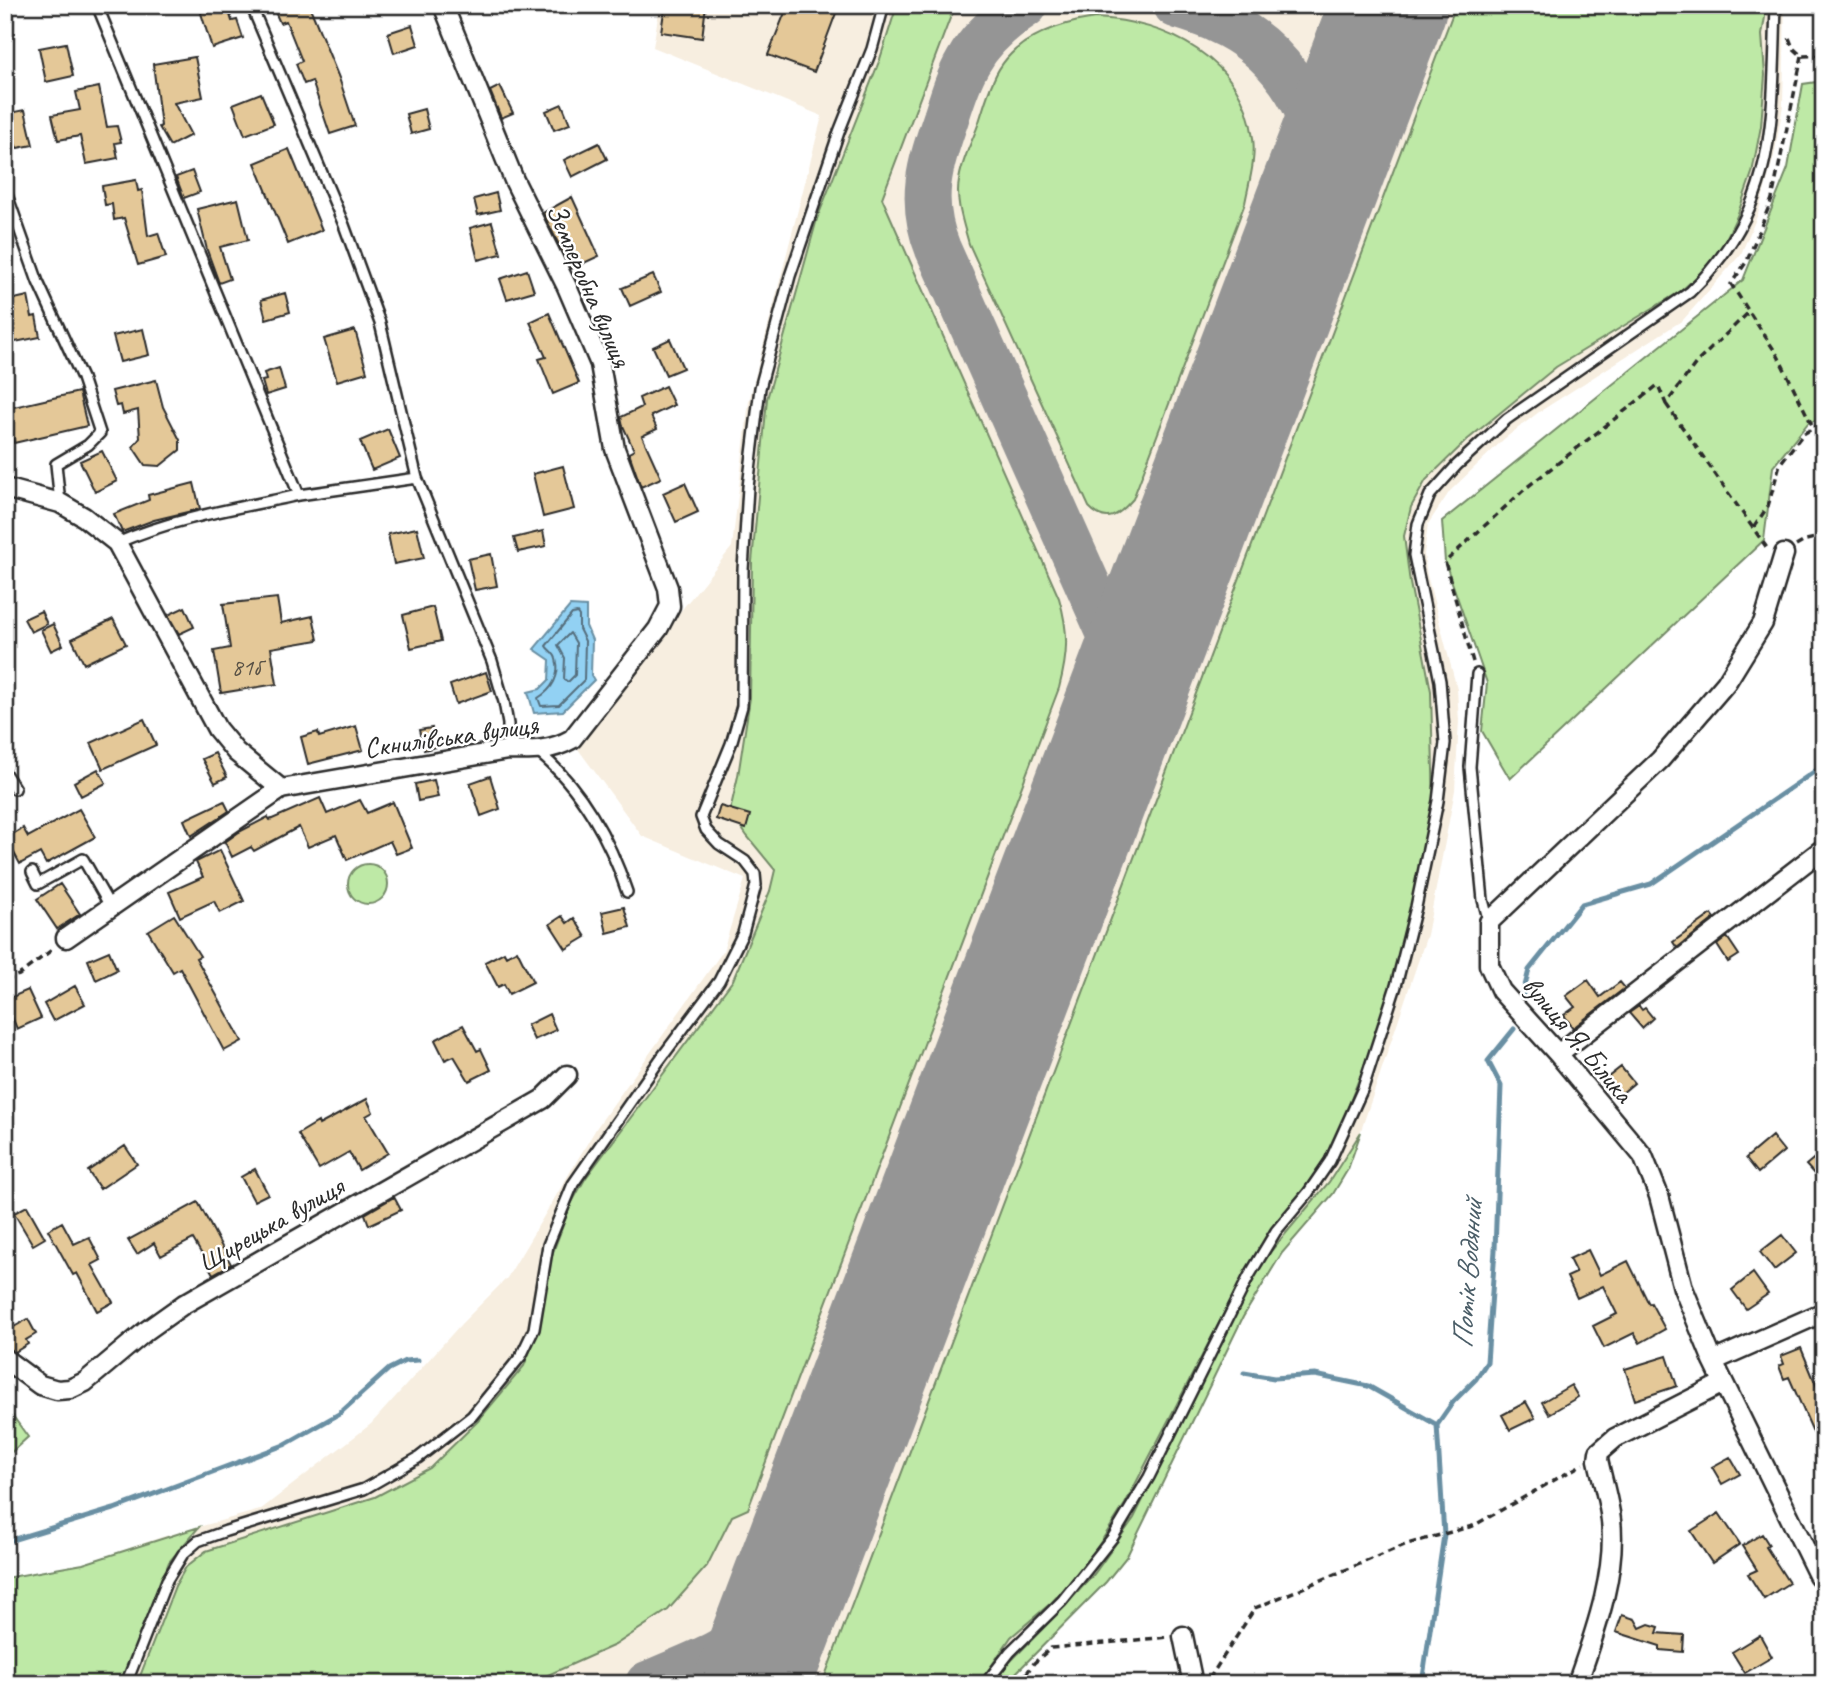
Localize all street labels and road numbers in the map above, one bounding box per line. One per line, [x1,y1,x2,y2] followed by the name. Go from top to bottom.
[539,198,640,373] street label: Землеробна вулиця
[362,706,541,766] street label: Скнилівська вулиця
[1515,968,1642,1111] street label: вулиця Я. Білика
[192,1167,352,1280] street label: Щирецька вулиця

